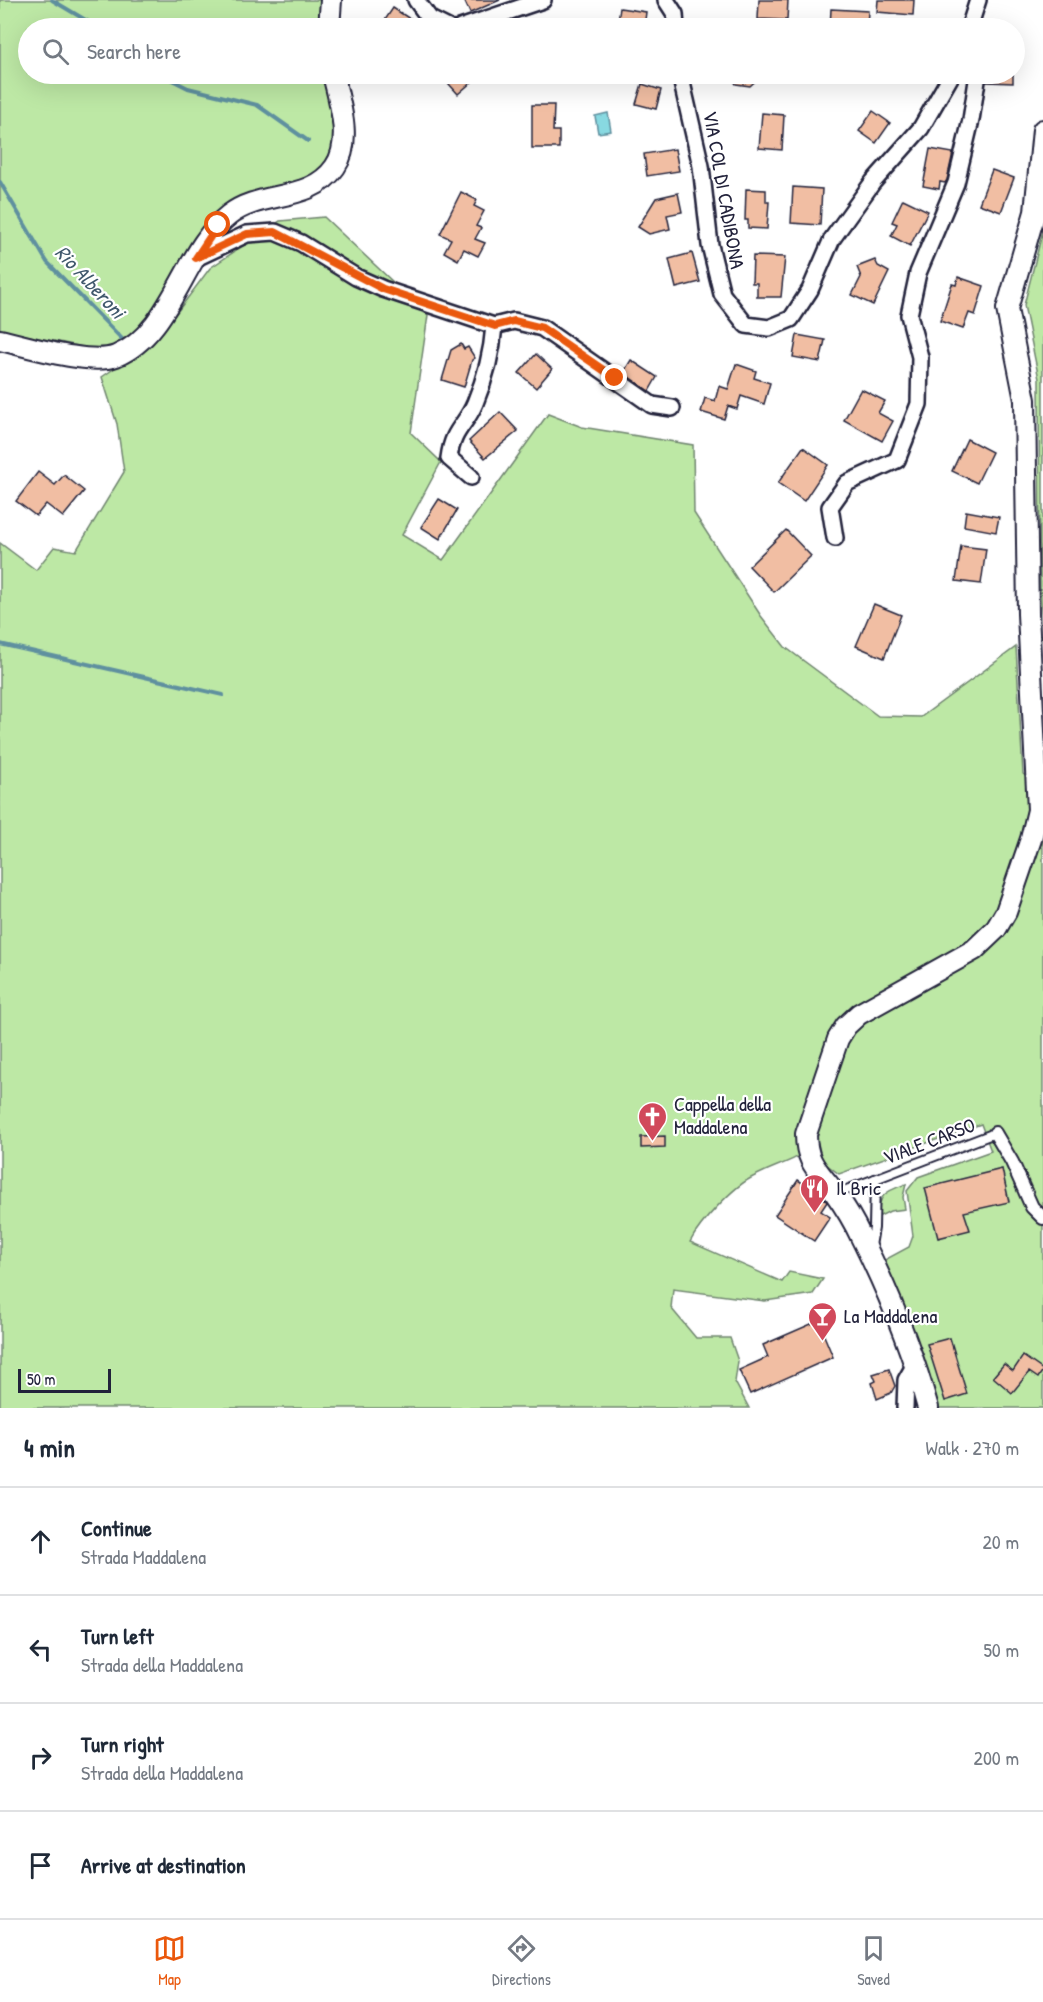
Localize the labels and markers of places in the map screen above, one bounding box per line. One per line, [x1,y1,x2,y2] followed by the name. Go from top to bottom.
[674,1090,771,1140] place label: Cappella della Maddalena
[637,1100,669,1142] church icon: Cappella della Maddalena
[799,1172,831,1214] restaurant icon: Il Bric
[836,1174,881,1201] place label: Il Bric
[807,1300,839,1342] bar icon: La Maddalena
[844,1302,937,1329] place label: La Maddalena

